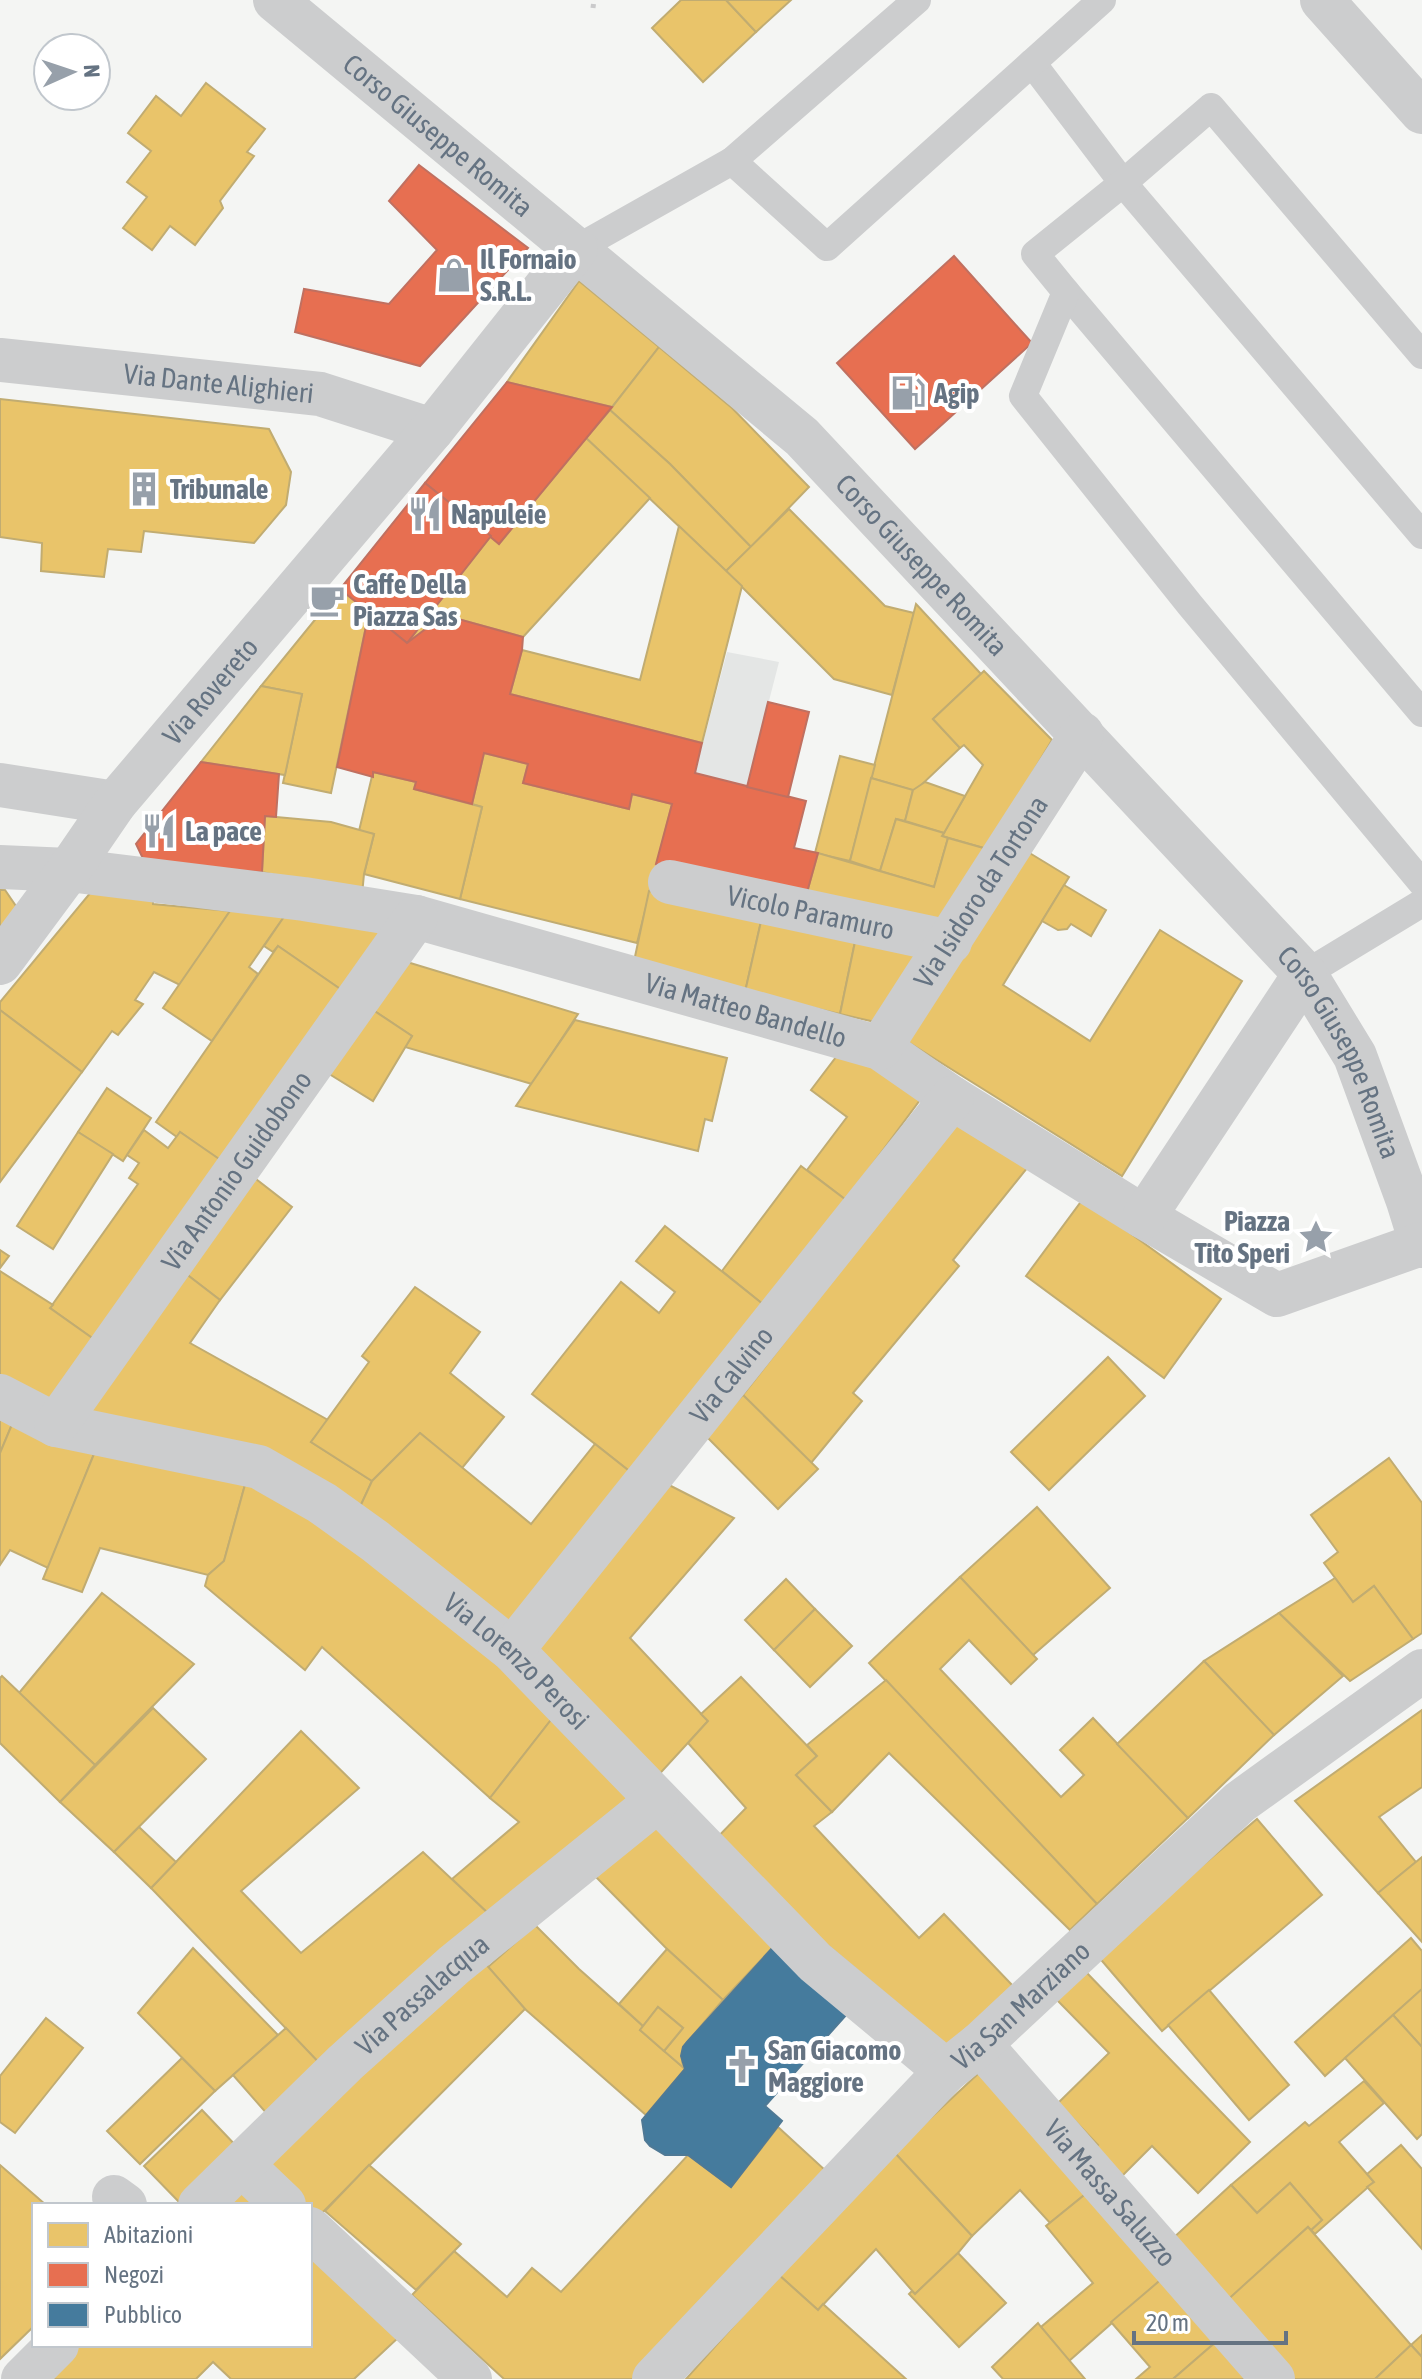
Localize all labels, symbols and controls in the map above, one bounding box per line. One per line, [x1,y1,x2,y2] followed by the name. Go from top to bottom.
[32,32,112,112] north arrow
[337,48,539,223] street label: Corso Giuseppe Romita
[79,64,105,78] text: N
[480,243,577,307] place label: Il Fornaio S.R.L.
[435,256,473,294] shop icon: Il Fornaio S.R.L.
[122,357,315,409] street label: Via Dante Alighieri
[889,374,927,412] fuel station icon: Agip
[933,377,979,409] place label: Agip
[829,468,1014,662] street label: Corso Giuseppe Romita
[125,470,163,508] building icon: Tribunale
[170,473,269,505] place label: Tribunale
[406,495,444,533] restaurant icon: Napuleie
[451,498,546,530] place label: Napuleie
[353,568,467,632] place label: Caffe Della Piazza Sas
[308,581,346,619] cafe icon: Caffe Della Piazza Sas
[156,631,264,751] street label: Via Rovereto
[907,790,1054,994] street label: Via Isidoro da Tortona
[140,812,178,850] restaurant icon: La pace
[185,815,262,847] place label: La pace
[724,879,897,946] street label: Vicolo Paramuro
[1271,939,1407,1163] street label: Corso Giuseppe Romita
[641,966,850,1054] street label: Via Matteo Bandello
[155,1065,318,1276] street label: Via Antonio Guidobono
[1195,1205,1290,1269] place label: Piazza Tito Speri
[1297,1218,1335,1256] place icon: Piazza Tito Speri
[683,1320,780,1430] street label: Via Calvino
[438,1586,596,1736] street label: Via Lorenzo Perosi
[349,1928,495,2062] street label: Via Passalacqua
[945,1934,1096,2076] street label: Via San Marziano
[768,2034,901,2098] place label: San Giacomo Maggiore
[723,2047,761,2085] church icon: San Giacomo Maggiore
[1038,2113,1183,2273] street label: Via Massa Saluzzo
[32,2203,312,2347] legend
[104,2221,193,2248] text: Abitazioni
[104,2261,164,2288] text: Negozi
[1134,2295,1286,2345] scale bar
[104,2301,182,2328] text: Pubblico
[1146,2309,1189,2336] text: 20 m

